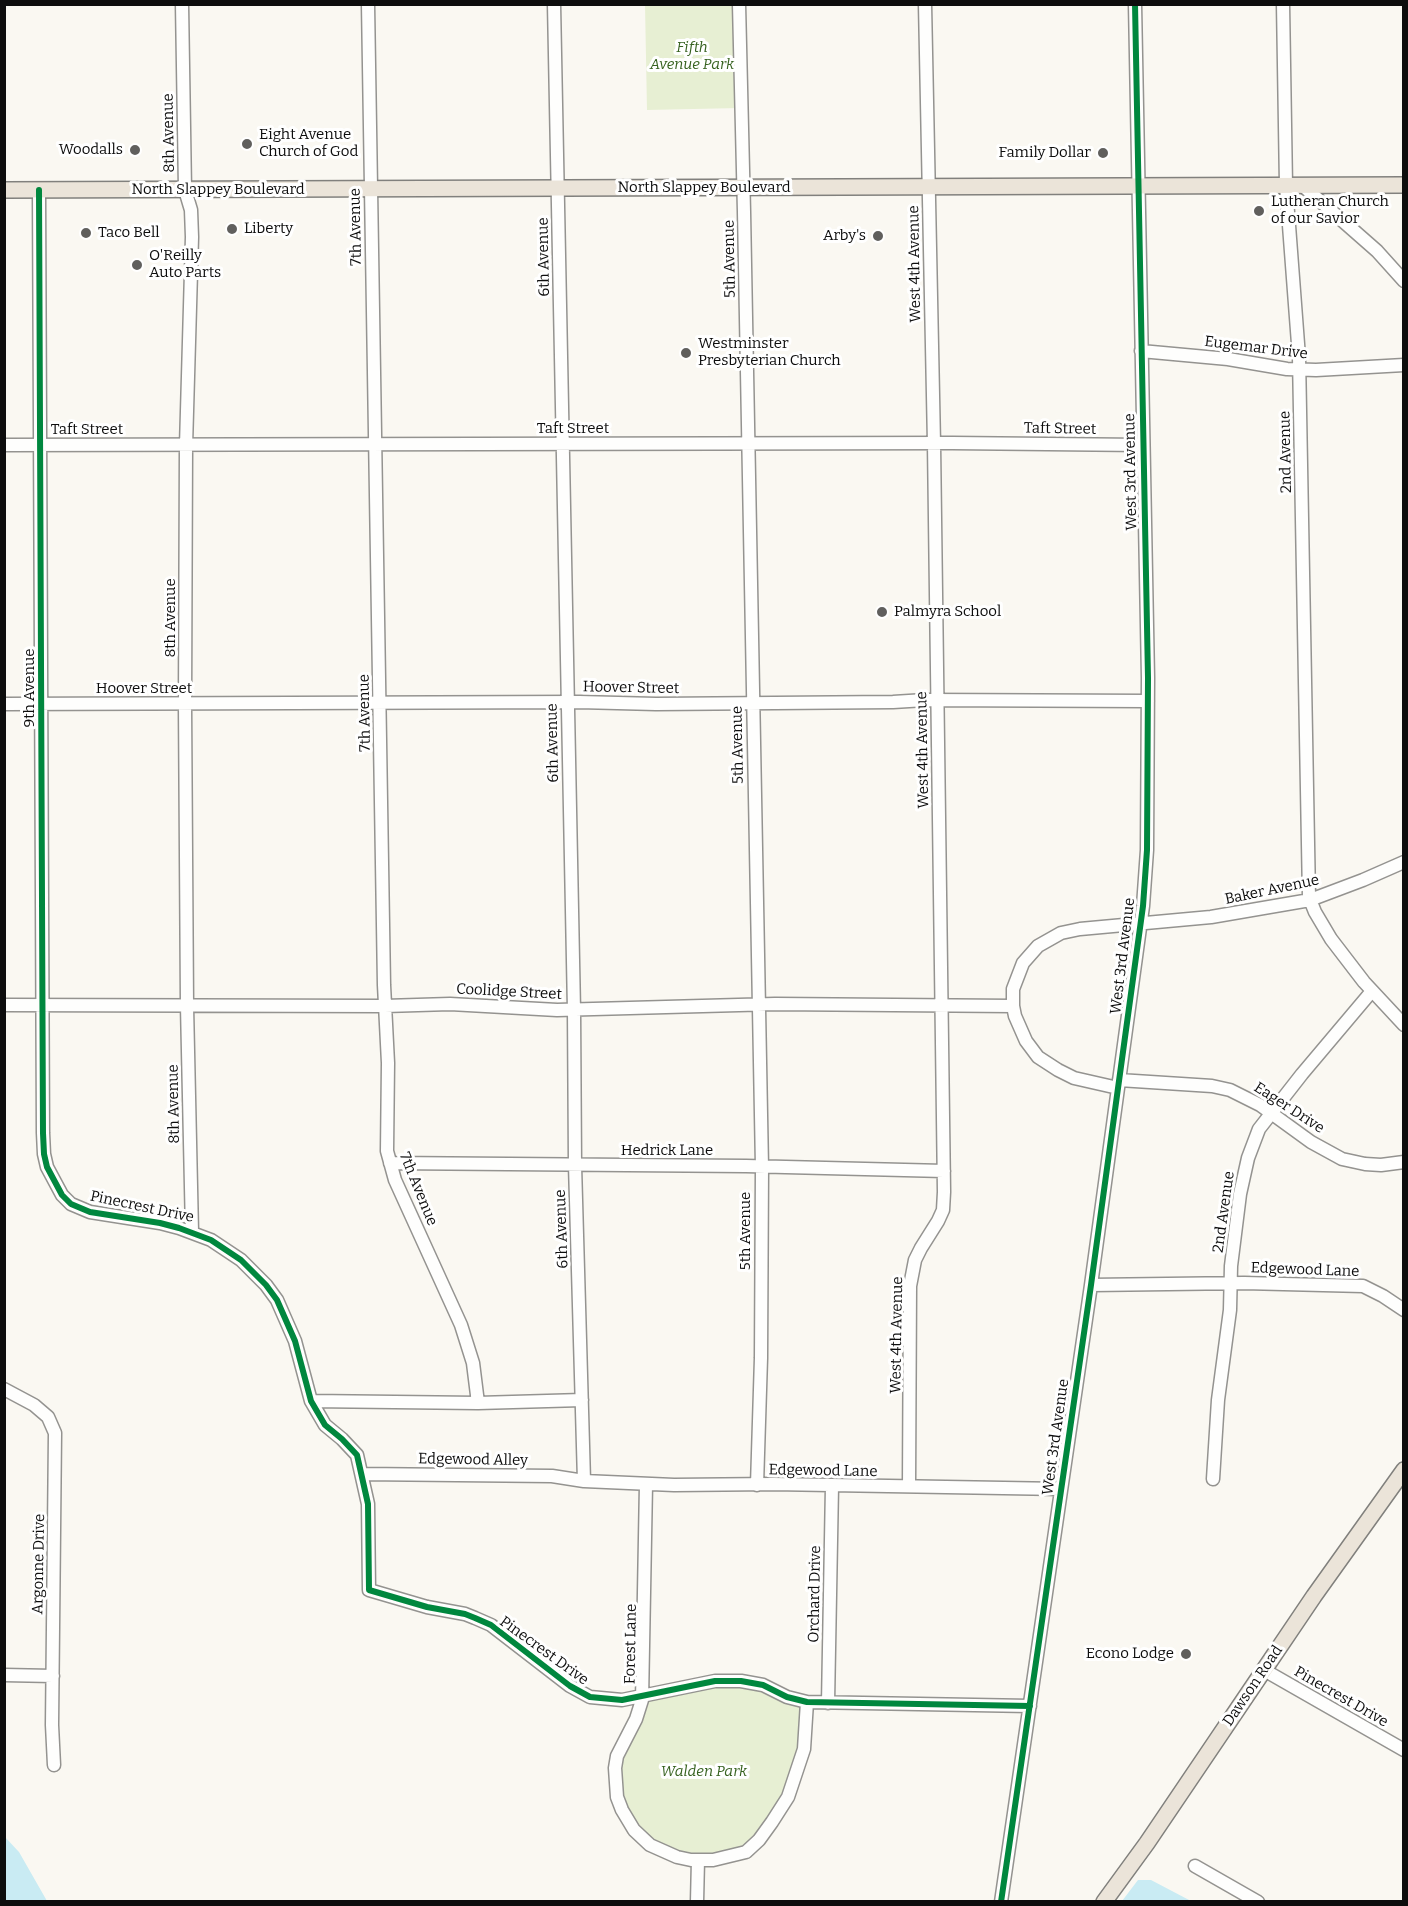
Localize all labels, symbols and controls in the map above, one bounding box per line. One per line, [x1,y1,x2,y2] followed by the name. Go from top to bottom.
[650,39,734,74] park label: Fifth Avenue Park
[159,93,179,173] street label: 8th Avenue
[259,126,358,161] place label: Eight Avenue Church of God
[240,137,254,151] marker: Eight Avenue Church of God
[59,141,123,159] place label: Woodalls
[128,143,142,157] marker: Woodalls
[998,144,1091,162] place label: Family Dollar
[1096,146,1110,160] marker: Family Dollar
[617,179,791,197] street label: North Slappey Boulevard
[131,181,305,199] street label: North Slappey Boulevard
[346,188,366,266] street label: 7th Avenue
[1271,193,1389,228] place label: Lutheran Church of our Savior
[1252,204,1266,218] marker: Lutheran Church of our Savior
[905,205,925,323] street label: West 4th Avenue
[534,217,554,297] street label: 6th Avenue
[244,220,293,238] place label: Liberty
[720,220,740,298] street label: 5th Avenue
[225,222,239,236] marker: Liberty
[98,224,160,242] place label: Taco Bell
[79,226,93,240] marker: Taco Bell
[823,227,866,245] place label: Arby's
[871,229,885,243] marker: Arby's
[149,247,221,282] place label: O'Reilly Auto Parts
[130,258,144,272] marker: O'Reilly Auto Parts
[1203,333,1309,363] street label: Eugemar Drive
[698,335,841,370] place label: Westminster Presbyterian Church
[679,346,693,360] marker: Westminster Presbyterian Church
[1276,411,1296,493] street label: 2nd Avenue
[1121,413,1141,531] street label: West 3rd Avenue
[1024,419,1096,439] street label: Taft Street
[537,420,609,438] street label: Taft Street
[51,421,123,439] street label: Taft Street
[162,578,180,658] street label: 8th Avenue
[894,603,1001,621] place label: Palmyra School
[875,605,889,619] marker: Palmyra School
[21,648,39,728] street label: 9th Avenue
[355,674,375,752] street label: 7th Avenue
[583,678,679,698] street label: Hoover Street
[96,680,192,698] street label: Hoover Street
[913,691,933,809] street label: West 4th Avenue
[543,703,563,783] street label: 6th Avenue
[728,706,748,784] street label: 5th Avenue
[1223,871,1321,909] street label: Baker Avenue
[1107,897,1139,1015] street label: West 3rd Avenue
[456,980,562,1004] street label: Coolidge Street
[164,1064,184,1144] street label: 8th Avenue
[1250,1079,1328,1137] street label: Eager Drive
[621,1142,713,1160] street label: Hedrick Lane
[395,1150,441,1228] street label: 7th Avenue
[1209,1170,1239,1254] street label: 2nd Avenue
[89,1187,195,1227] street label: Pinecrest Drive
[552,1189,572,1269] street label: 6th Avenue
[737,1192,755,1270] street label: 5th Avenue
[1250,1259,1360,1281] street label: Edgewood Lane
[887,1276,907,1394] street label: West 4th Avenue
[1039,1378,1073,1496] street label: West 3rd Avenue
[418,1450,528,1470] street label: Edgewood Alley
[768,1461,878,1481] street label: Edgewood Lane
[29,1514,49,1614] street label: Argonne Drive
[805,1545,825,1643] street label: Orchard Drive
[621,1604,641,1684] street label: Forest Lane
[496,1613,592,1689] street label: Pinecrest Drive
[1219,1642,1287,1730] street label: Dawson Road
[1086,1645,1174,1663] place label: Econo Lodge
[1179,1647,1193,1661] marker: Econo Lodge
[1291,1663,1391,1731] street label: Pinecrest Drive
[661,1763,747,1781] park label: Walden Park

